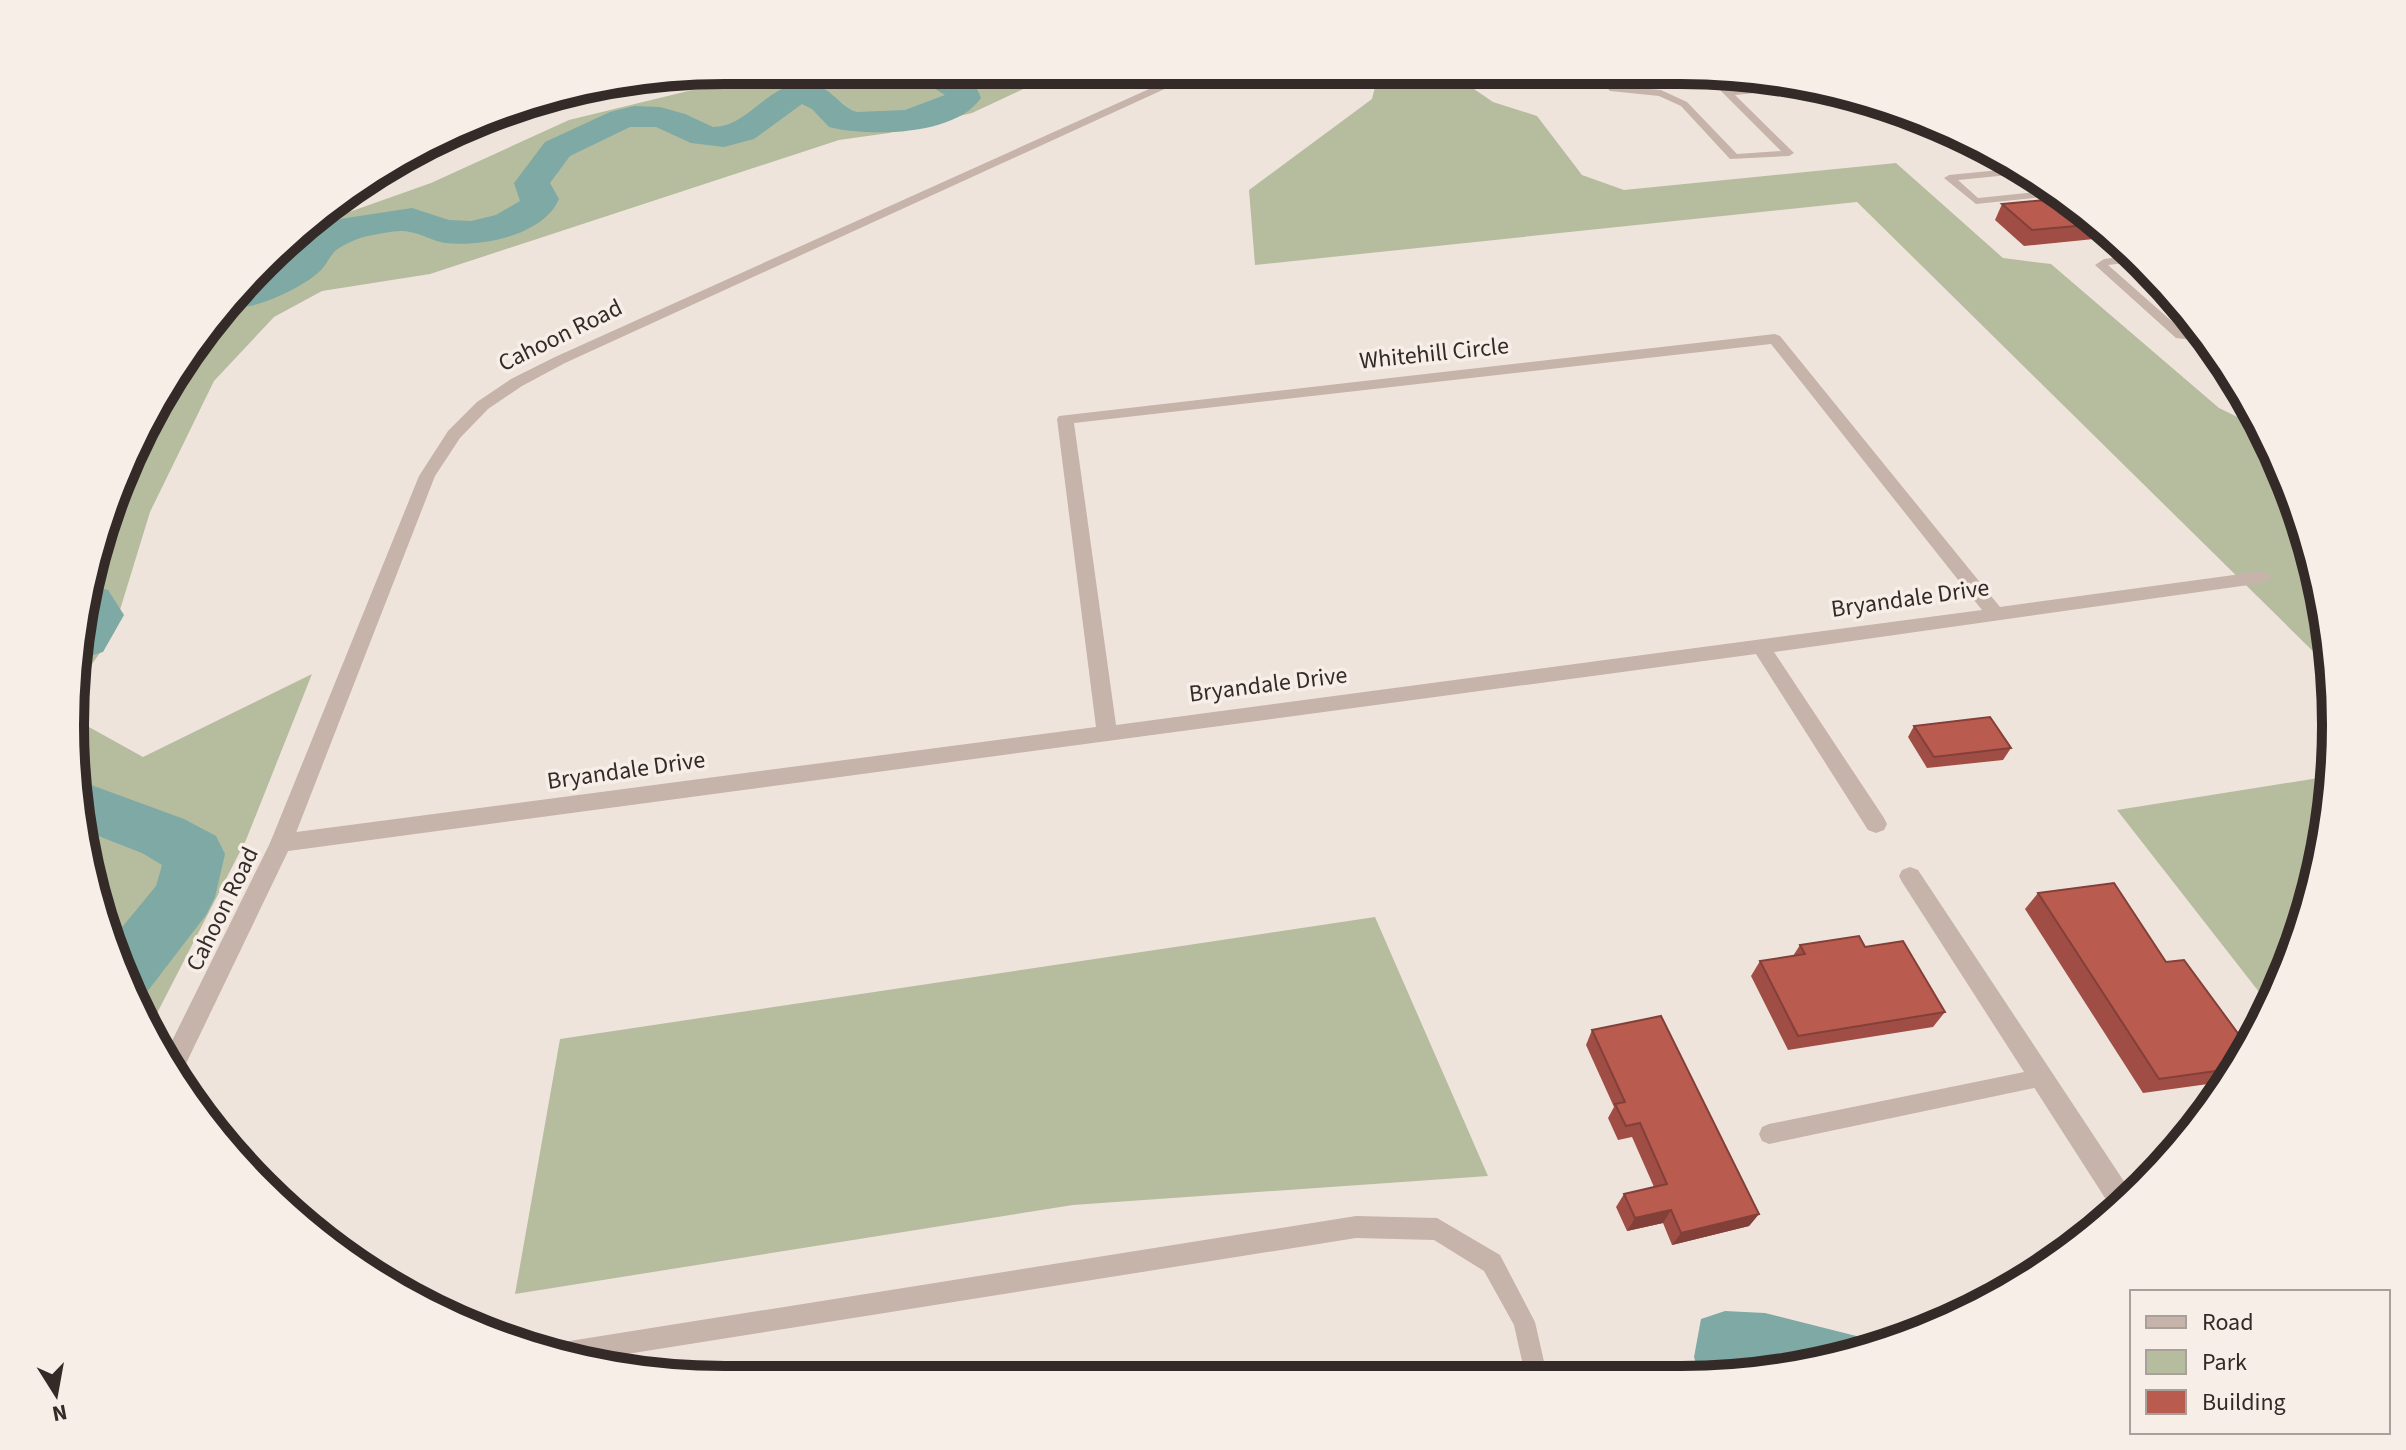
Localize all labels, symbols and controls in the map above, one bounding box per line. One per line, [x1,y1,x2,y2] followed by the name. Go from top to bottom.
[492,290,628,381] street label: Cahoon Road
[1358,328,1511,379] street label: Whitehill Circle
[1829,570,1991,627] street label: Bryandale Drive
[1187,657,1349,712] street label: Bryandale Drive
[545,742,707,799] street label: Bryandale Drive
[177,841,268,977] street label: Cahoon Road
[2130,1290,2390,1434] legend
[2202,1305,2254,1340] text: Road
[2202,1345,2247,1380] text: Park
[16,1354,96,1434] north arrow
[2202,1385,2286,1420] text: Building
[49,1396,70,1430] text: N

